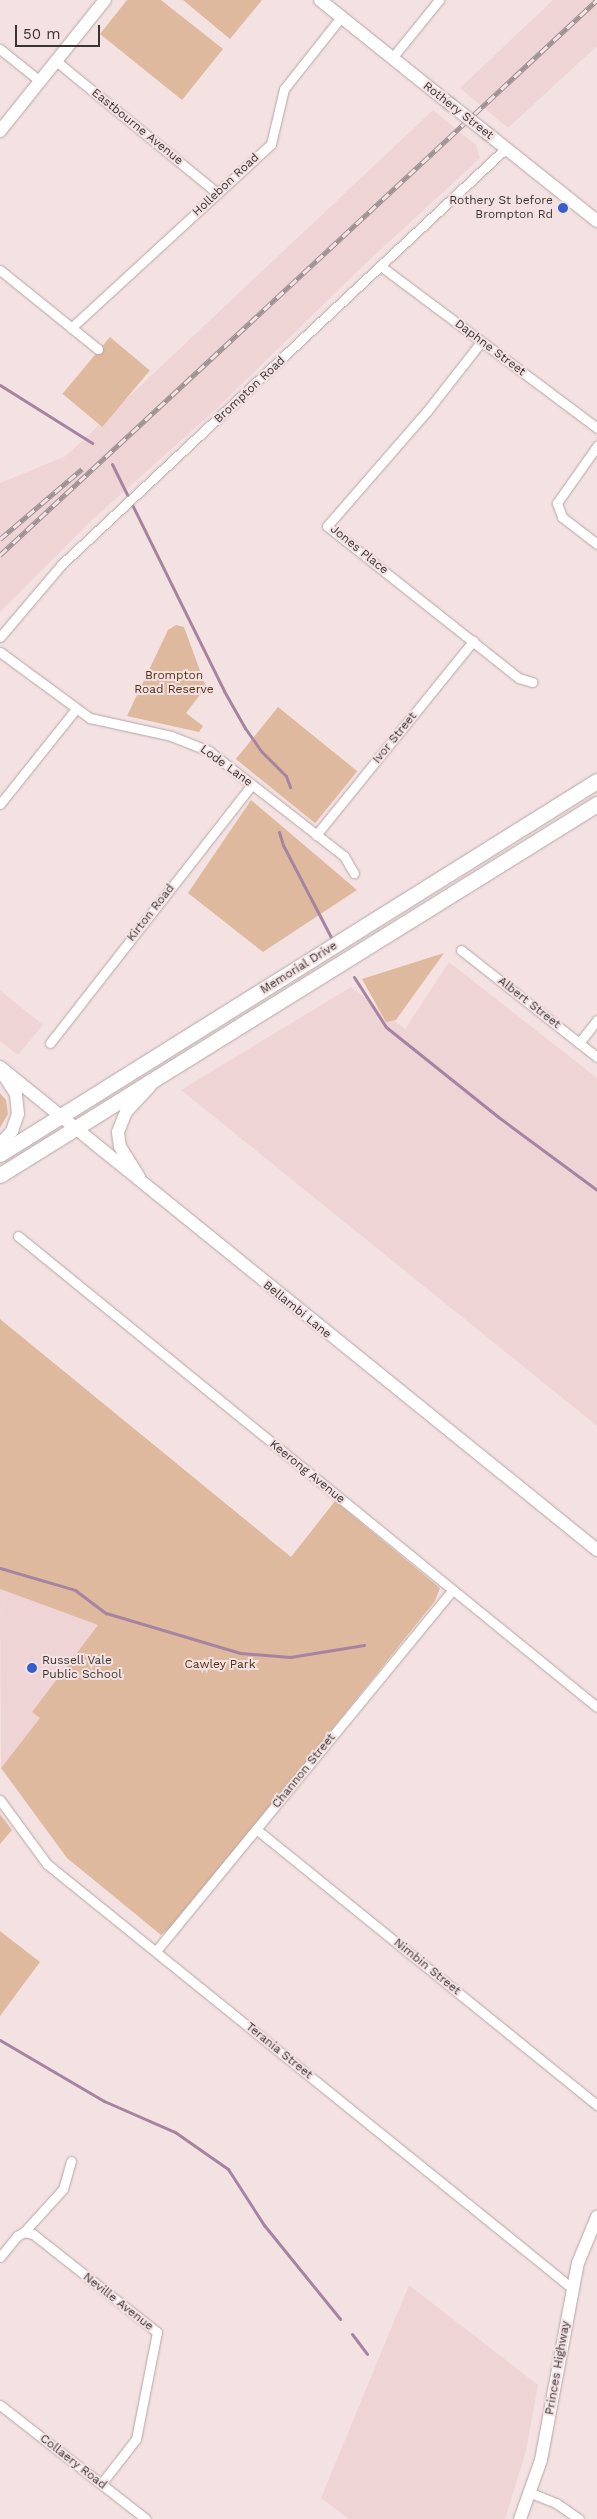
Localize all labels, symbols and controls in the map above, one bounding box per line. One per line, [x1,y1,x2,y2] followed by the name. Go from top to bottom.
[18,15,102,47] scale bar
[23,25,60,43] text: 50 m
[420,79,496,143] street label: Rothery Street
[88,86,186,168] street label: Eastbourne Avenue
[190,151,262,219] street label: Hollebon Road
[449,194,553,222] place label: Rothery St before Brompton Rd
[557,202,569,214] marker: Rothery St before Brompton Rd
[452,317,528,379] street label: Daphne Street
[212,353,288,427] street label: Brompton Road
[327,522,391,578] street label: Jones Place
[134,669,214,697] park label: Brompton Road Reserve
[370,709,420,767] street label: Ivor Street
[197,742,255,790] street label: Lode Lane
[124,882,178,944] street label: Kirton Road
[258,939,340,997] street label: Memorial Drive
[495,974,563,1032] street label: Albert Street
[260,1278,334,1342] street label: Bellambi Lane
[266,1437,348,1507] street label: Keerong Avenue
[42,1654,122,1682] place label: Russell Vale Public School
[184,1658,256,1672] park label: Cawley Park
[26,1662,38,1674] marker: Russell Vale Public School
[269,1731,339,1811] street label: Channon Street
[391,1936,463,1998] street label: Nimbin Street
[243,2020,315,2082] street label: Terania Street
[80,2270,156,2334] street label: Neville Avenue
[543,2320,573,2416] street label: Princes Highway
[37,2431,109,2493] street label: Collaery Road

